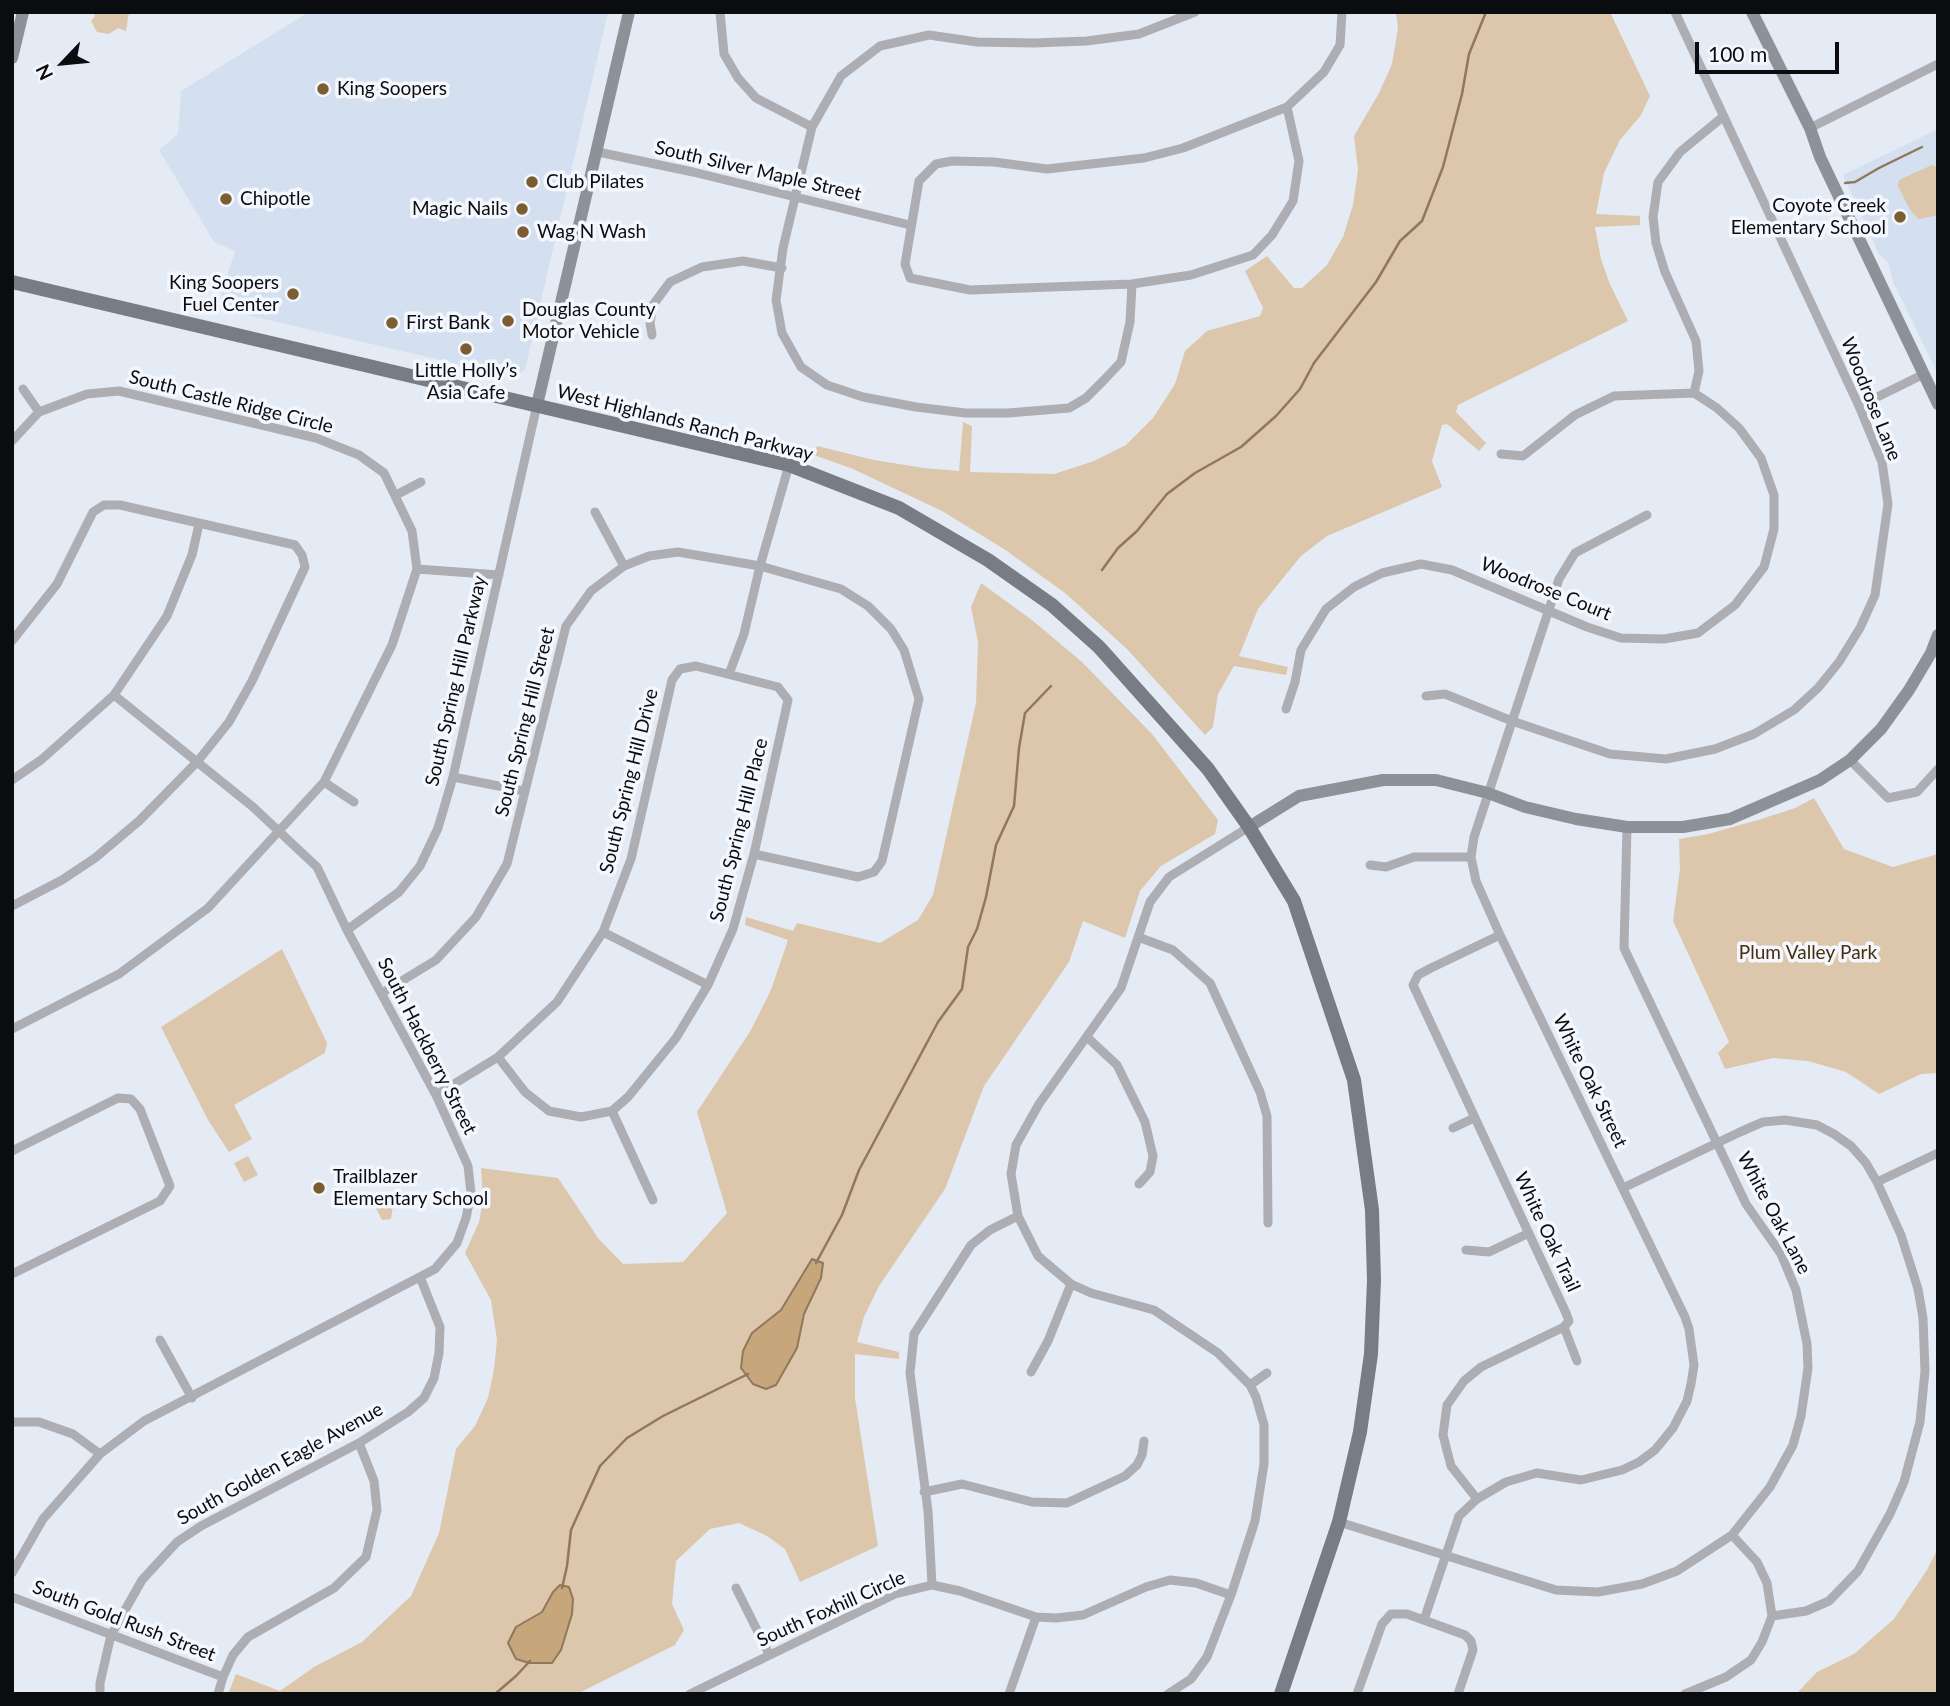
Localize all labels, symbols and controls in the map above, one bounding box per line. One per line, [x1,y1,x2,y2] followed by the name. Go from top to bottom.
[28,28,98,98] north arrow
[1698,28,1842,72] scale bar
[1708,41,1767,66] text: 100 m
[30,61,57,84] text: N
[337,78,447,100] place label: King Soopers
[315,81,331,97] marker: King Soopers
[652,136,864,206] street label: South Silver Maple Street
[546,171,644,193] place label: Club Pilates
[524,174,540,190] marker: Club Pilates
[240,188,310,210] place label: Chipotle
[218,191,234,207] marker: Chipotle
[1731,195,1886,239] place label: Coyote Creek Elementary School
[412,198,508,220] place label: Magic Nails
[514,201,530,217] marker: Magic Nails
[1892,209,1908,225] marker: Coyote Creek Elementary School
[537,221,646,243] place label: Wag N Wash
[515,224,531,240] marker: Wag N Wash
[169,272,279,316] place label: King Soopers Fuel Center
[285,286,301,302] marker: King Soopers Fuel Center
[522,299,656,343] place label: Douglas County Motor Vehicle
[406,312,490,334] place label: First Bank
[500,313,516,329] marker: Douglas County Motor Vehicle
[384,315,400,331] marker: First Bank
[1836,334,1906,464] street label: Woodrose Lane
[458,341,474,357] marker: Little Holly’s Asia Cafe
[415,360,517,404] place label: Little Holly’s Asia Cafe
[127,366,335,438] street label: South Castle Ridge Circle
[554,380,816,466] street label: West Highlands Ranch Parkway
[1477,552,1615,626] street label: Woodrose Court
[421,574,491,788] street label: South Spring Hill Parkway
[490,625,560,819] street label: South Spring Hill Street
[595,686,663,876] street label: South Spring Hill Drive
[705,736,773,924] street label: South Spring Hill Place
[1739,942,1877,964] park label: Plum Valley Park
[372,954,482,1138] street label: South Hackberry Street
[1548,1011,1632,1151] street label: White Oak Street
[1732,1148,1816,1278] street label: White Oak Lane
[333,1166,488,1210] place label: Trailblazer Elementary School
[1509,1168,1585,1296] street label: White Oak Trail
[311,1180,327,1196] marker: Trailblazer Elementary School
[173,1398,387,1530] street label: South Golden Eagle Avenue
[753,1566,909,1652] street label: South Foxhill Circle
[29,1576,219,1666] street label: South Gold Rush Street

